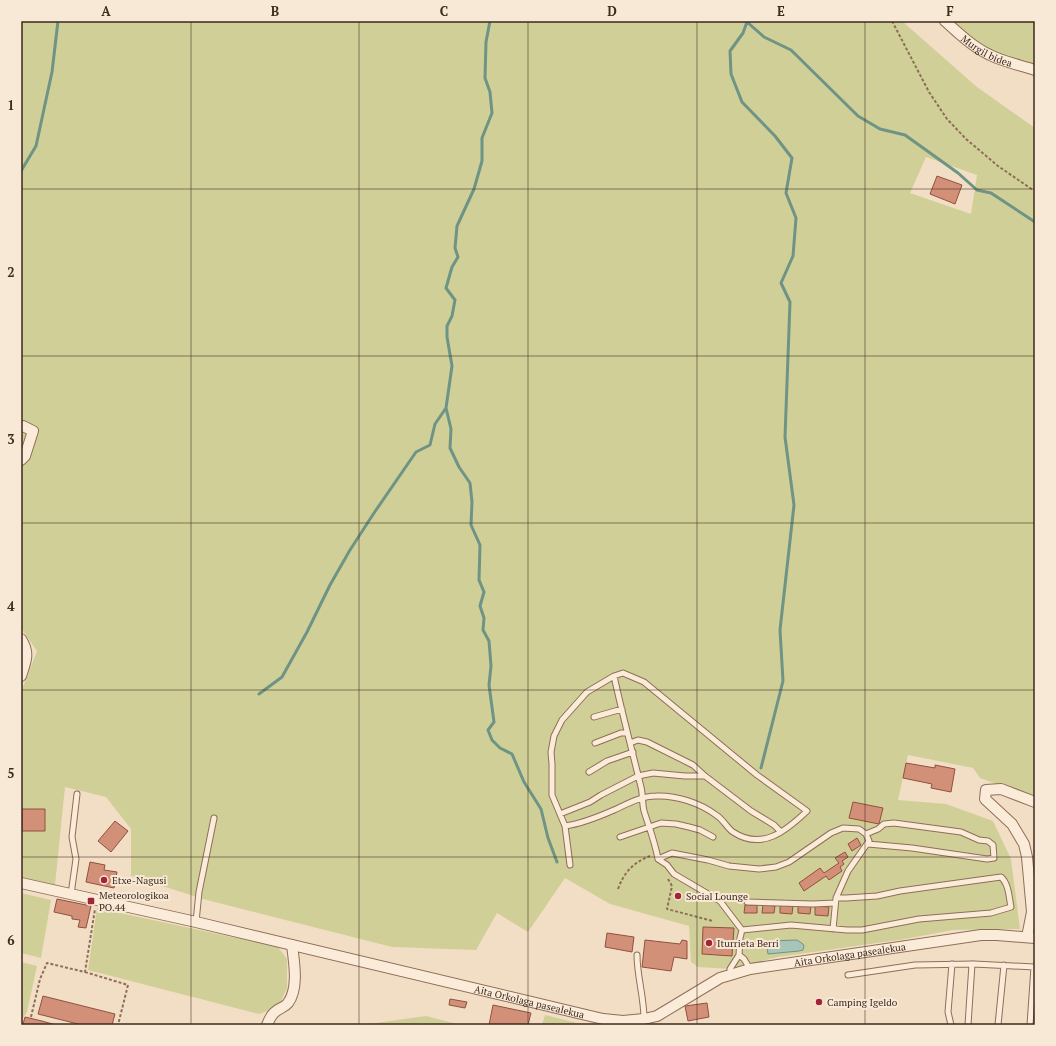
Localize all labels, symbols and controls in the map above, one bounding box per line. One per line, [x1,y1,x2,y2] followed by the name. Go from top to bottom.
[101,2,111,20] text: A
[271,2,279,20] text: B
[440,2,448,20] text: C
[607,2,617,20] text: D
[777,2,785,20] text: E
[946,2,954,20] text: F
[959,32,1014,69] street label: Murgil bidea
[7,96,15,114] text: 1
[7,263,15,281] text: 2
[7,430,15,448] text: 3
[7,597,15,615] text: 4
[7,764,15,782] text: 5
[112,874,167,887] place label: Etxe-Nagusi
[99,875,109,885] marker: Etxe-Nagusi
[99,889,169,914] place label: Meteorologikoa PO.44
[686,890,748,903] place label: Social Lounge
[673,891,683,901] marker: Social Lounge
[86,896,96,906] marker: Meteorologikoa PO.44
[7,931,15,949] text: 6
[717,937,779,950] place label: Iturrieta Berri
[704,938,714,948] marker: Iturrieta Berri
[793,940,907,969] street label: Aita Orkolaga pasealekua
[473,982,586,1021] street label: Aita Orkolaga pasealekua
[827,996,898,1009] place label: Camping Igeldo
[814,997,824,1007] marker: Camping Igeldo

